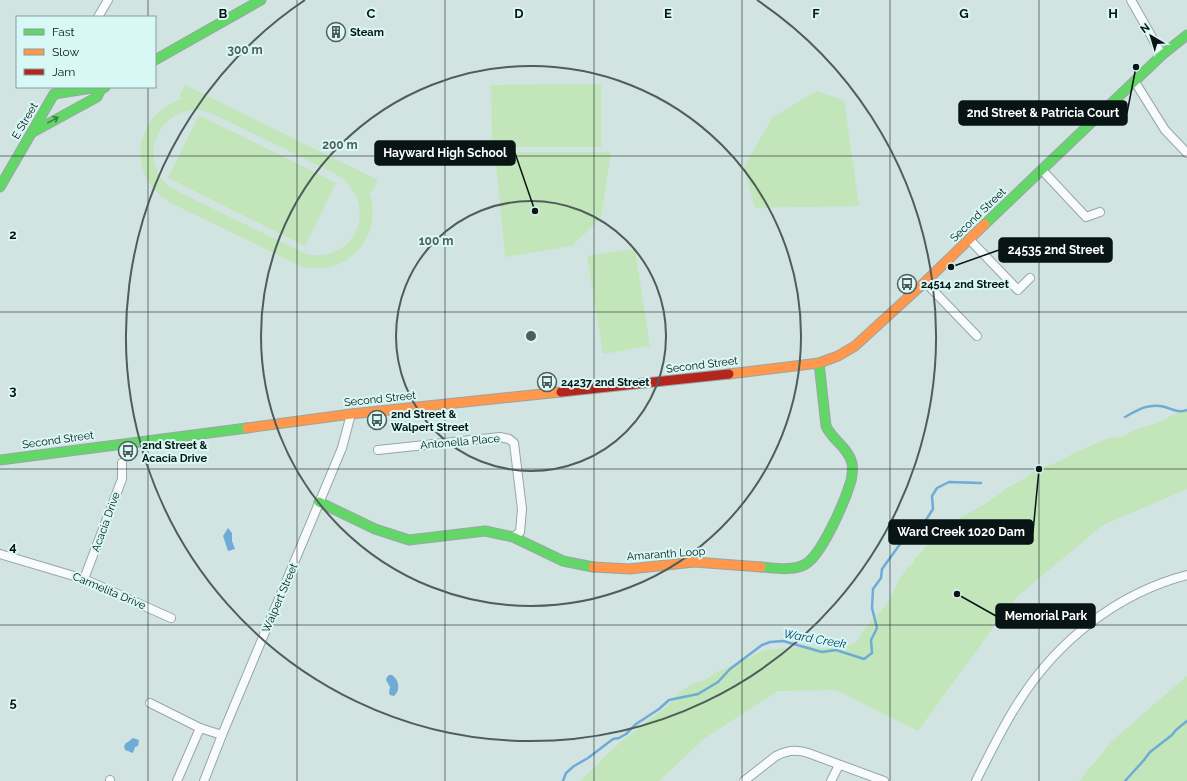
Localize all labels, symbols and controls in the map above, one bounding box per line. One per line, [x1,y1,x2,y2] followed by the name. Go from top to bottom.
[219,6,228,21] text: B
[367,6,376,21] text: C
[514,6,524,21] text: D
[664,6,672,21] text: E
[812,6,820,21] text: F
[959,6,969,21] text: G
[1108,6,1118,21] text: H
[16,16,156,88] legend
[1131,16,1171,56] north arrow
[325,21,347,43] building icon: Steam
[1138,21,1152,36] text: N
[52,25,75,39] text: Fast
[350,26,384,39] place label: Steam
[227,43,263,57] text: 300 m
[52,45,79,59] text: Slow
[52,65,75,79] text: Jam
[9,100,41,142] street label: E Street
[959,101,1127,125] callout: 2nd Street & Patricia Court
[967,106,1120,120] text: 2nd Street & Patricia Court
[47,116,59,124] one-way arrow
[322,138,358,152] text: 200 m
[375,141,515,165] callout: Hayward High School
[383,146,507,160] text: Hayward High School
[948,185,1009,245] street label: Second Street
[9,227,17,242] text: 2
[419,234,453,248] text: 100 m
[999,238,1112,262] callout: 24535 2nd Street
[1008,243,1105,257] text: 24535 2nd Street
[896,273,918,295] bus stop icon: 24514 2nd Street
[921,278,1010,291] place label: 24514 2nd Street
[524,329,538,343] centre of rings
[665,354,739,376] street label: Second Street
[536,371,558,393] bus stop icon: 24237 2nd Street
[561,376,650,389] place label: 24237 2nd Street
[9,383,17,398] text: 3
[343,389,417,409] street label: Second Street
[391,408,470,434] place label: 2nd Street & Walpert Street
[366,409,388,431] bus stop icon: 2nd Street & Walpert Street
[21,428,95,451] street label: Second Street
[420,432,501,452] street label: Antonella Place
[142,439,208,465] place label: 2nd Street & Acacia Drive
[117,440,139,462] bus stop icon: 2nd Street & Acacia Drive
[89,490,123,554] street label: Acacia Drive
[889,520,1033,544] callout: Ward Creek 1020 Dam
[897,525,1025,539] text: Ward Creek 1020 Dam
[9,539,17,554] text: 4
[626,545,706,563] street label: Amaranth Loop
[260,561,301,635] street label: Walpert Street
[71,570,148,612] street label: Carmelita Drive
[996,604,1095,628] callout: Memorial Park
[1005,609,1088,623] text: Memorial Park
[782,627,848,652] water label: Ward Creek
[9,695,17,710] text: 5

